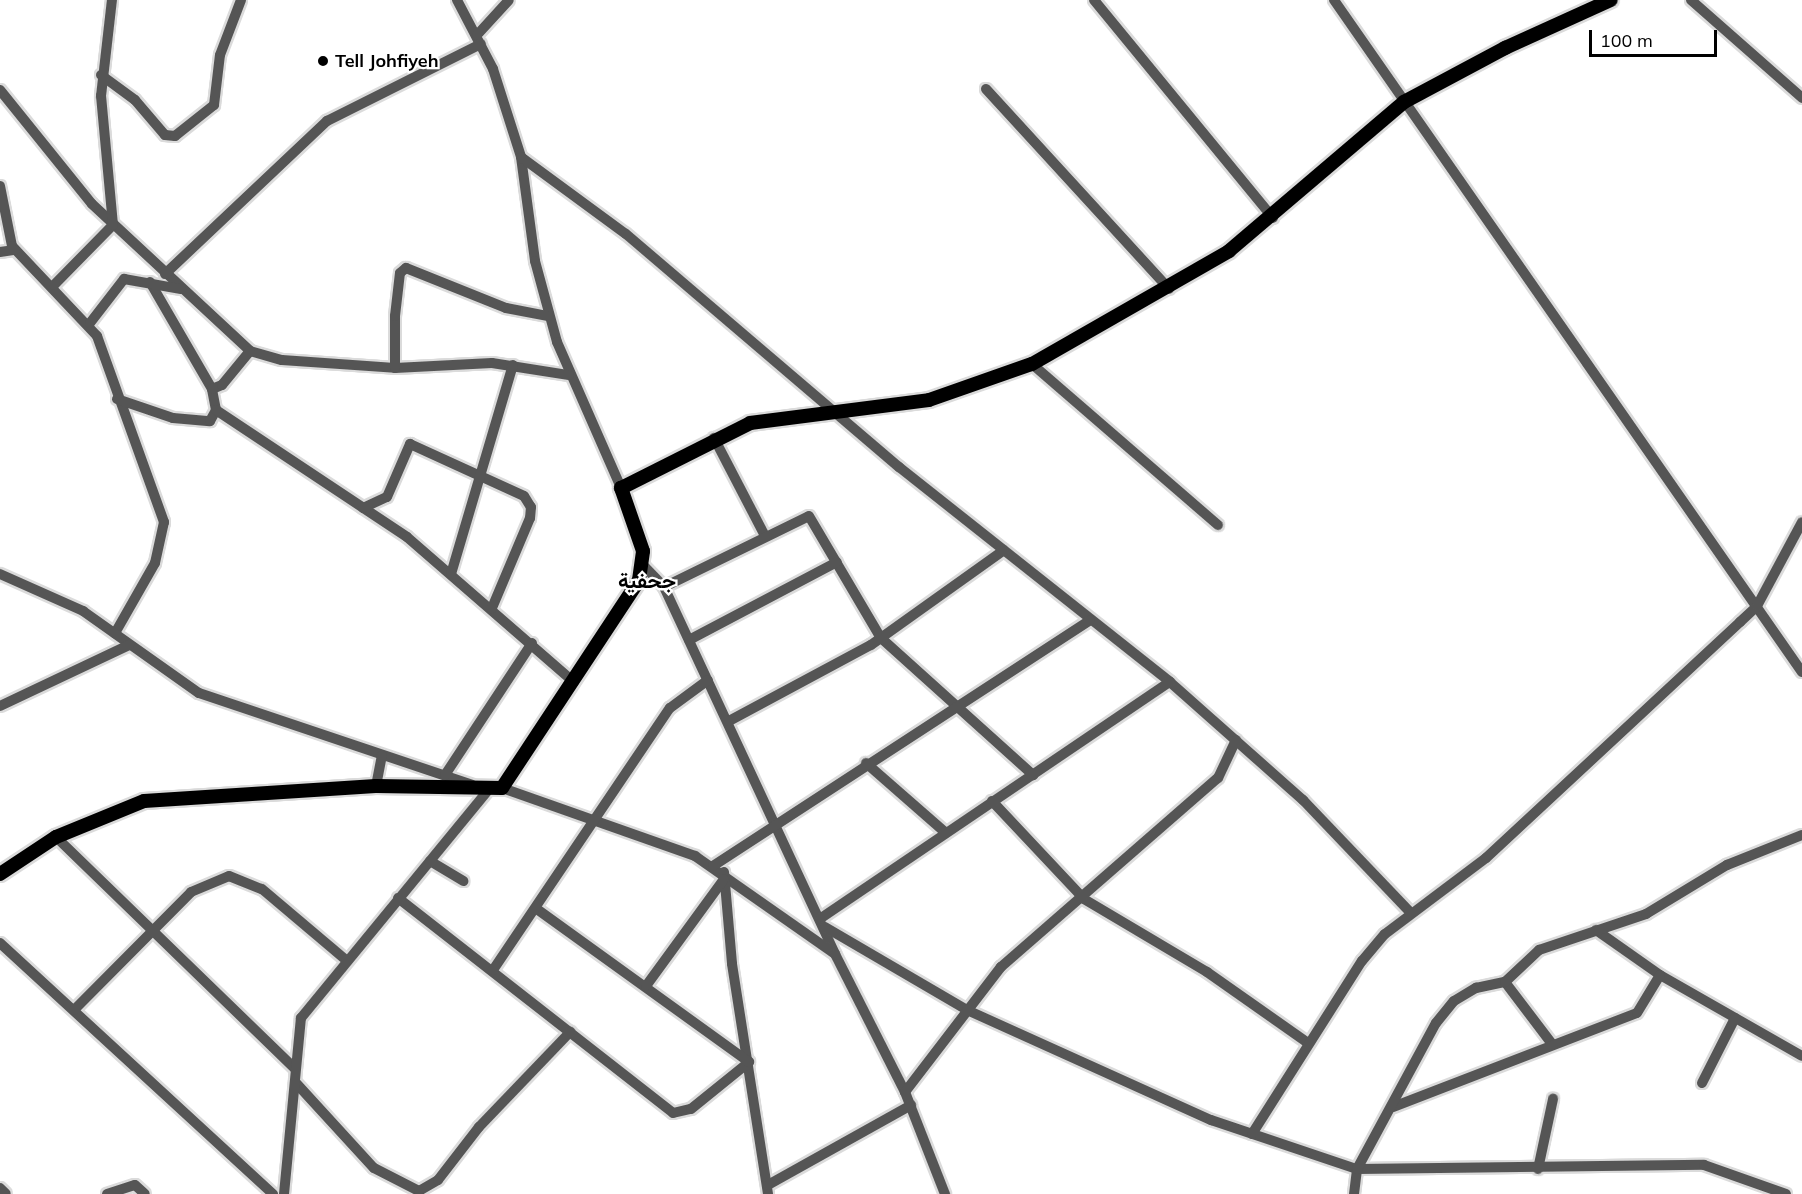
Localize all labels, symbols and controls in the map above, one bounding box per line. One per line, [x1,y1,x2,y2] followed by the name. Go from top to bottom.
[1592,18,1720,56] scale bar
[1600,29,1653,52] text: 100 m
[335,50,439,72] place label: Tell Johfiyeh
[316,54,330,68] marker: Tell Johfiyeh
[618,567,676,593] district label: جحفية

